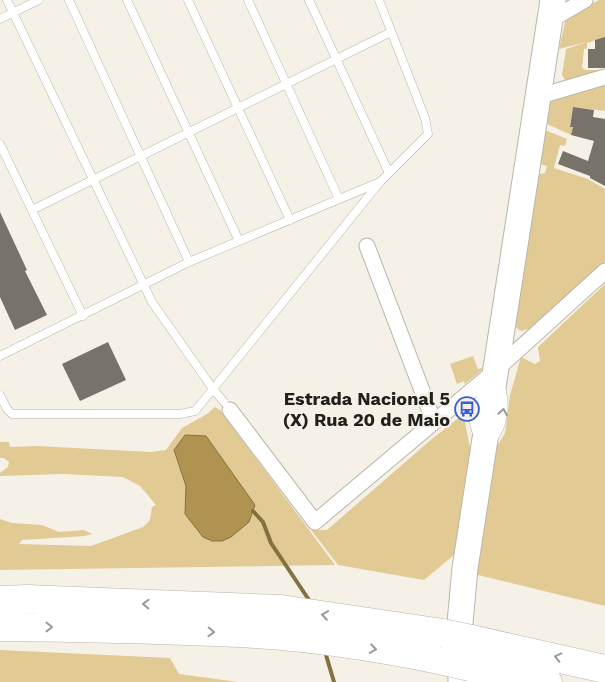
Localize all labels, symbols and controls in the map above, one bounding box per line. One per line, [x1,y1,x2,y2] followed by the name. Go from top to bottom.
[283,388,450,430] place label: Estrada Nacional 5 (X) Rua 20 de Maio
[454,396,480,422] bus stop icon: Estrada Nacional 5 (X) Rua 20 de Maio
[497,408,507,416] one-way arrow
[142,598,150,609] one-way arrow
[321,611,330,621] one-way arrow
[45,622,53,632] one-way arrow
[207,627,215,638] one-way arrow
[368,643,377,653] one-way arrow
[553,652,562,663] one-way arrow

